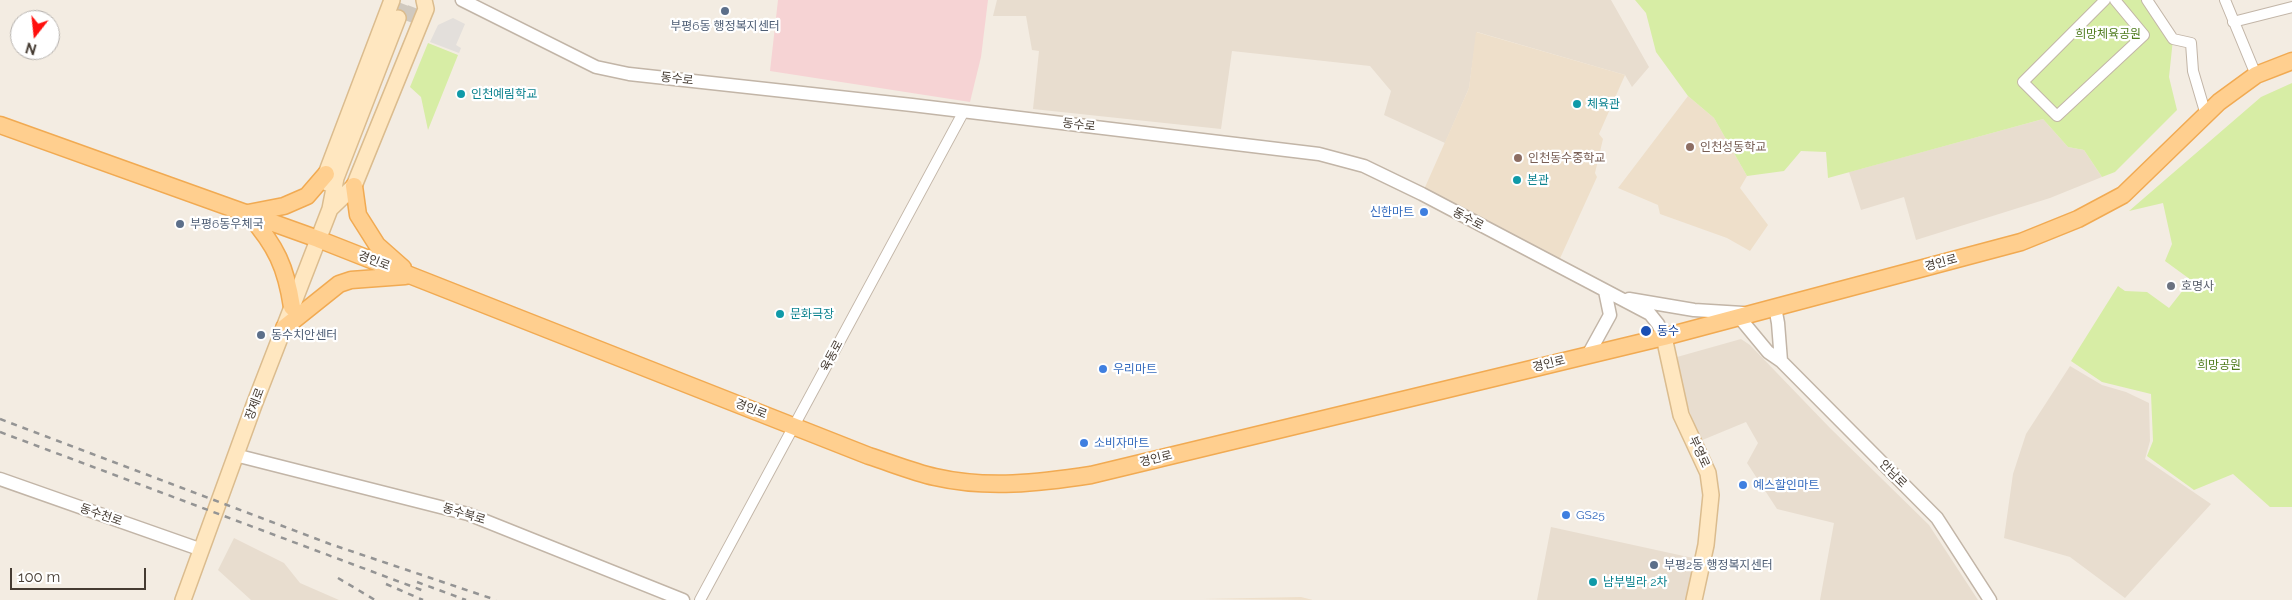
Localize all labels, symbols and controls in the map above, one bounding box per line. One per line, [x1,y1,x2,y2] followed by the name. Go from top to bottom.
[719,5,731,17] marker: 부평6동 행정복지센터
[10,10,60,60] north arrow
[670,19,780,33] place label: 부평6동 행정복지센터
[2075,27,2141,41] park label: 희망체육공원
[24,39,38,58] text: N
[660,70,694,88] street label: 동수로
[471,87,537,101] place label: 인천예림학교
[455,88,467,100] marker: 인천예림학교
[1587,97,1620,111] place label: 체육관
[1571,98,1583,110] marker: 체육관
[1062,116,1096,134] street label: 동수로
[1700,140,1766,154] place label: 인천성동학교
[1684,141,1696,153] marker: 인천성동학교
[1528,151,1605,165] place label: 인천동수중학교
[1512,152,1524,164] marker: 인천동수중학교
[1527,173,1549,187] place label: 본관
[1511,174,1523,186] marker: 본관
[1370,205,1414,219] place label: 신한마트
[1450,205,1486,233] street label: 동수로
[1418,206,1430,218] marker: 신한마트
[190,217,263,231] place label: 부평6동우체국
[174,218,186,230] marker: 부평6동우체국
[356,248,392,274] street label: 경인로
[1923,252,1959,274] street label: 경인로
[2181,279,2214,293] place label: 호명사
[2165,280,2177,292] marker: 호명사
[790,307,834,321] place label: 문화극장
[774,308,786,320] marker: 문화극장
[1639,324,1653,338] marker: 동수
[1657,324,1679,338] place label: 동수
[271,328,337,342] place label: 동수치안센터
[255,329,267,341] marker: 동수치안센터
[818,338,846,374] street label: 육동로
[1531,353,1567,375] street label: 경인로
[2197,358,2241,372] park label: 희망공원
[1113,362,1157,376] place label: 우리마트
[1097,363,1109,375] marker: 우리마트
[242,386,268,422] street label: 장제로
[733,396,769,422] street label: 경인로
[1685,434,1713,470] street label: 부영로
[1094,436,1149,450] place label: 소비자마트
[1078,437,1090,449] marker: 소비자마트
[1138,448,1174,470] street label: 경인로
[1876,457,1910,491] street label: 안남로
[1753,478,1819,492] place label: 예스할인마트
[1737,479,1749,491] marker: 예스할인마트
[78,501,124,529] street label: 동수천로
[441,501,487,527] street label: 동수북로
[1576,508,1605,522] place label: GS25
[1560,509,1572,521] marker: GS25
[12,558,149,590] scale bar
[1664,558,1773,572] place label: 부평2동 행정복지센터
[1648,559,1660,571] marker: 부평2동 행정복지센터
[18,568,60,586] text: 100 m
[1603,575,1668,589] place label: 남부빌라 2차
[1587,576,1599,588] marker: 남부빌라 2차

